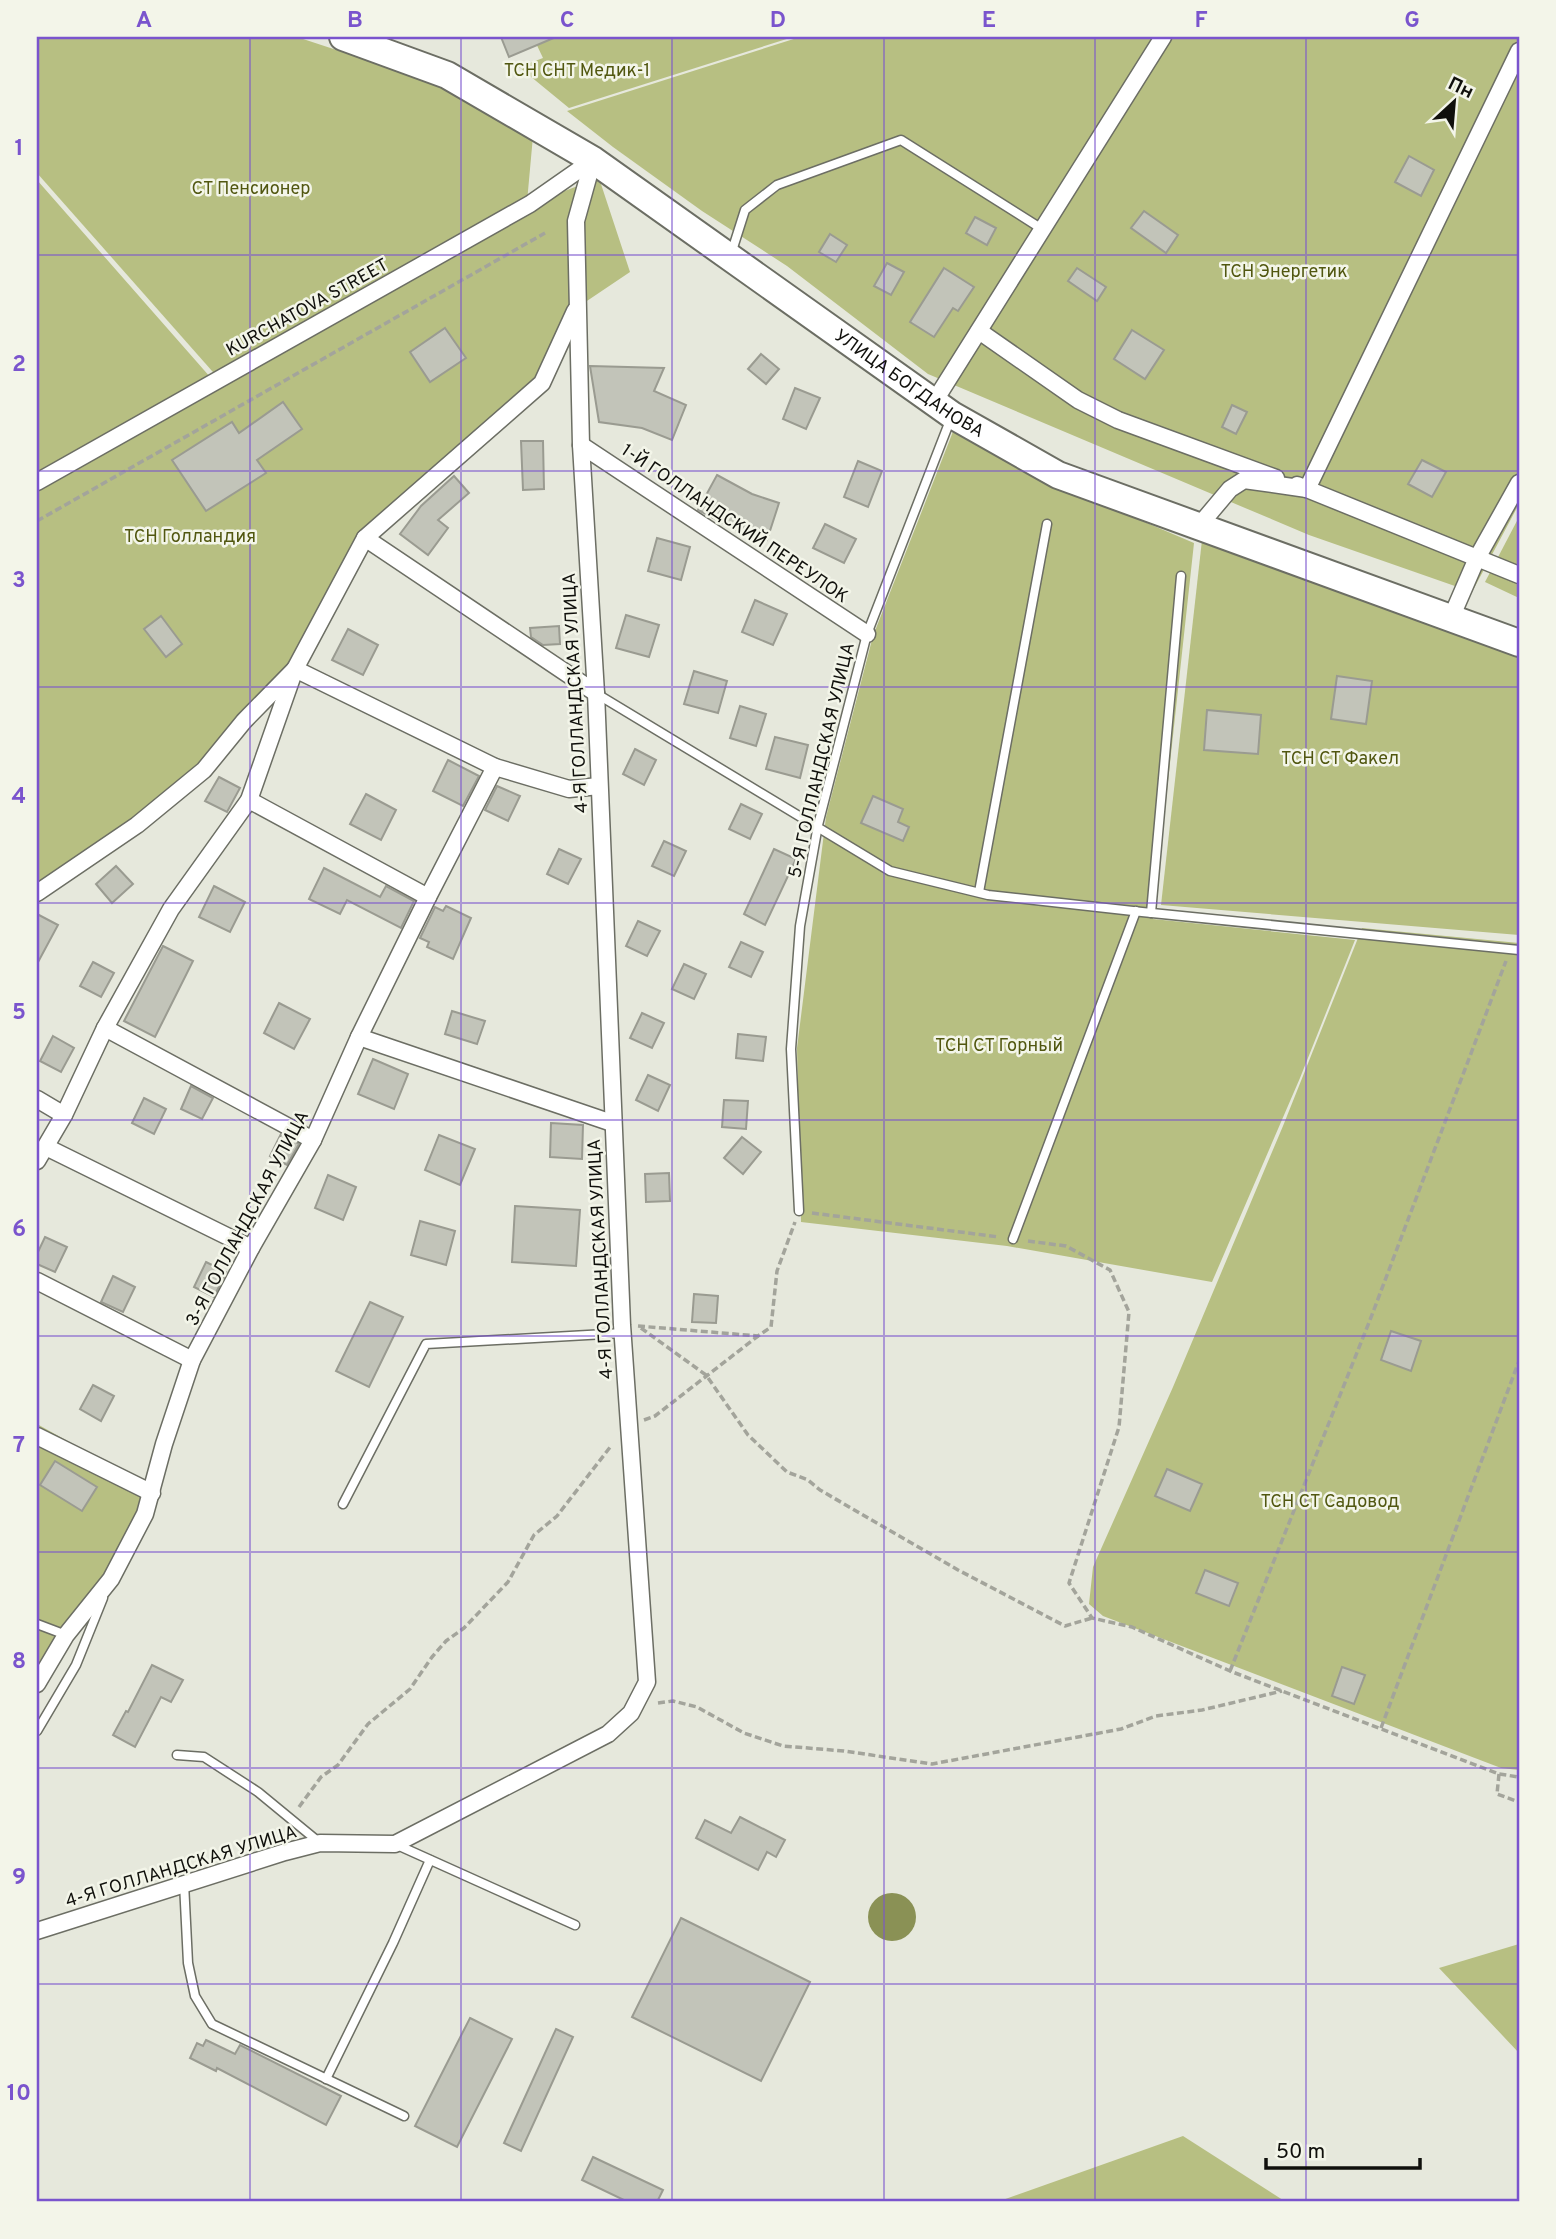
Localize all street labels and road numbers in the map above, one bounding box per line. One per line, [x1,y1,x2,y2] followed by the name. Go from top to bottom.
[223,254,393,362] street label: KURCHATOVA STREET
[829,325,988,444] street label: УЛИЦА БОГДАНОВА
[616,438,853,609] street label: 1-Й ГОЛЛАНДСКИЙ ПЕРЕУЛОК
[559,572,594,814] street label: 4-Я ГОЛЛАНДСКАЯ УЛИЦА
[784,640,861,880] street label: 5-Я ГОЛЛАНДСКАЯ УЛИЦА
[182,1107,315,1330] street label: 3-Я ГОЛЛАНДСКАЯ УЛИЦА
[584,1138,619,1380] street label: 4-Я ГОЛЛАНДСКАЯ УЛИЦА
[63,1821,300,1914] street label: 4-Я ГОЛЛАНДСКАЯ УЛИЦА

